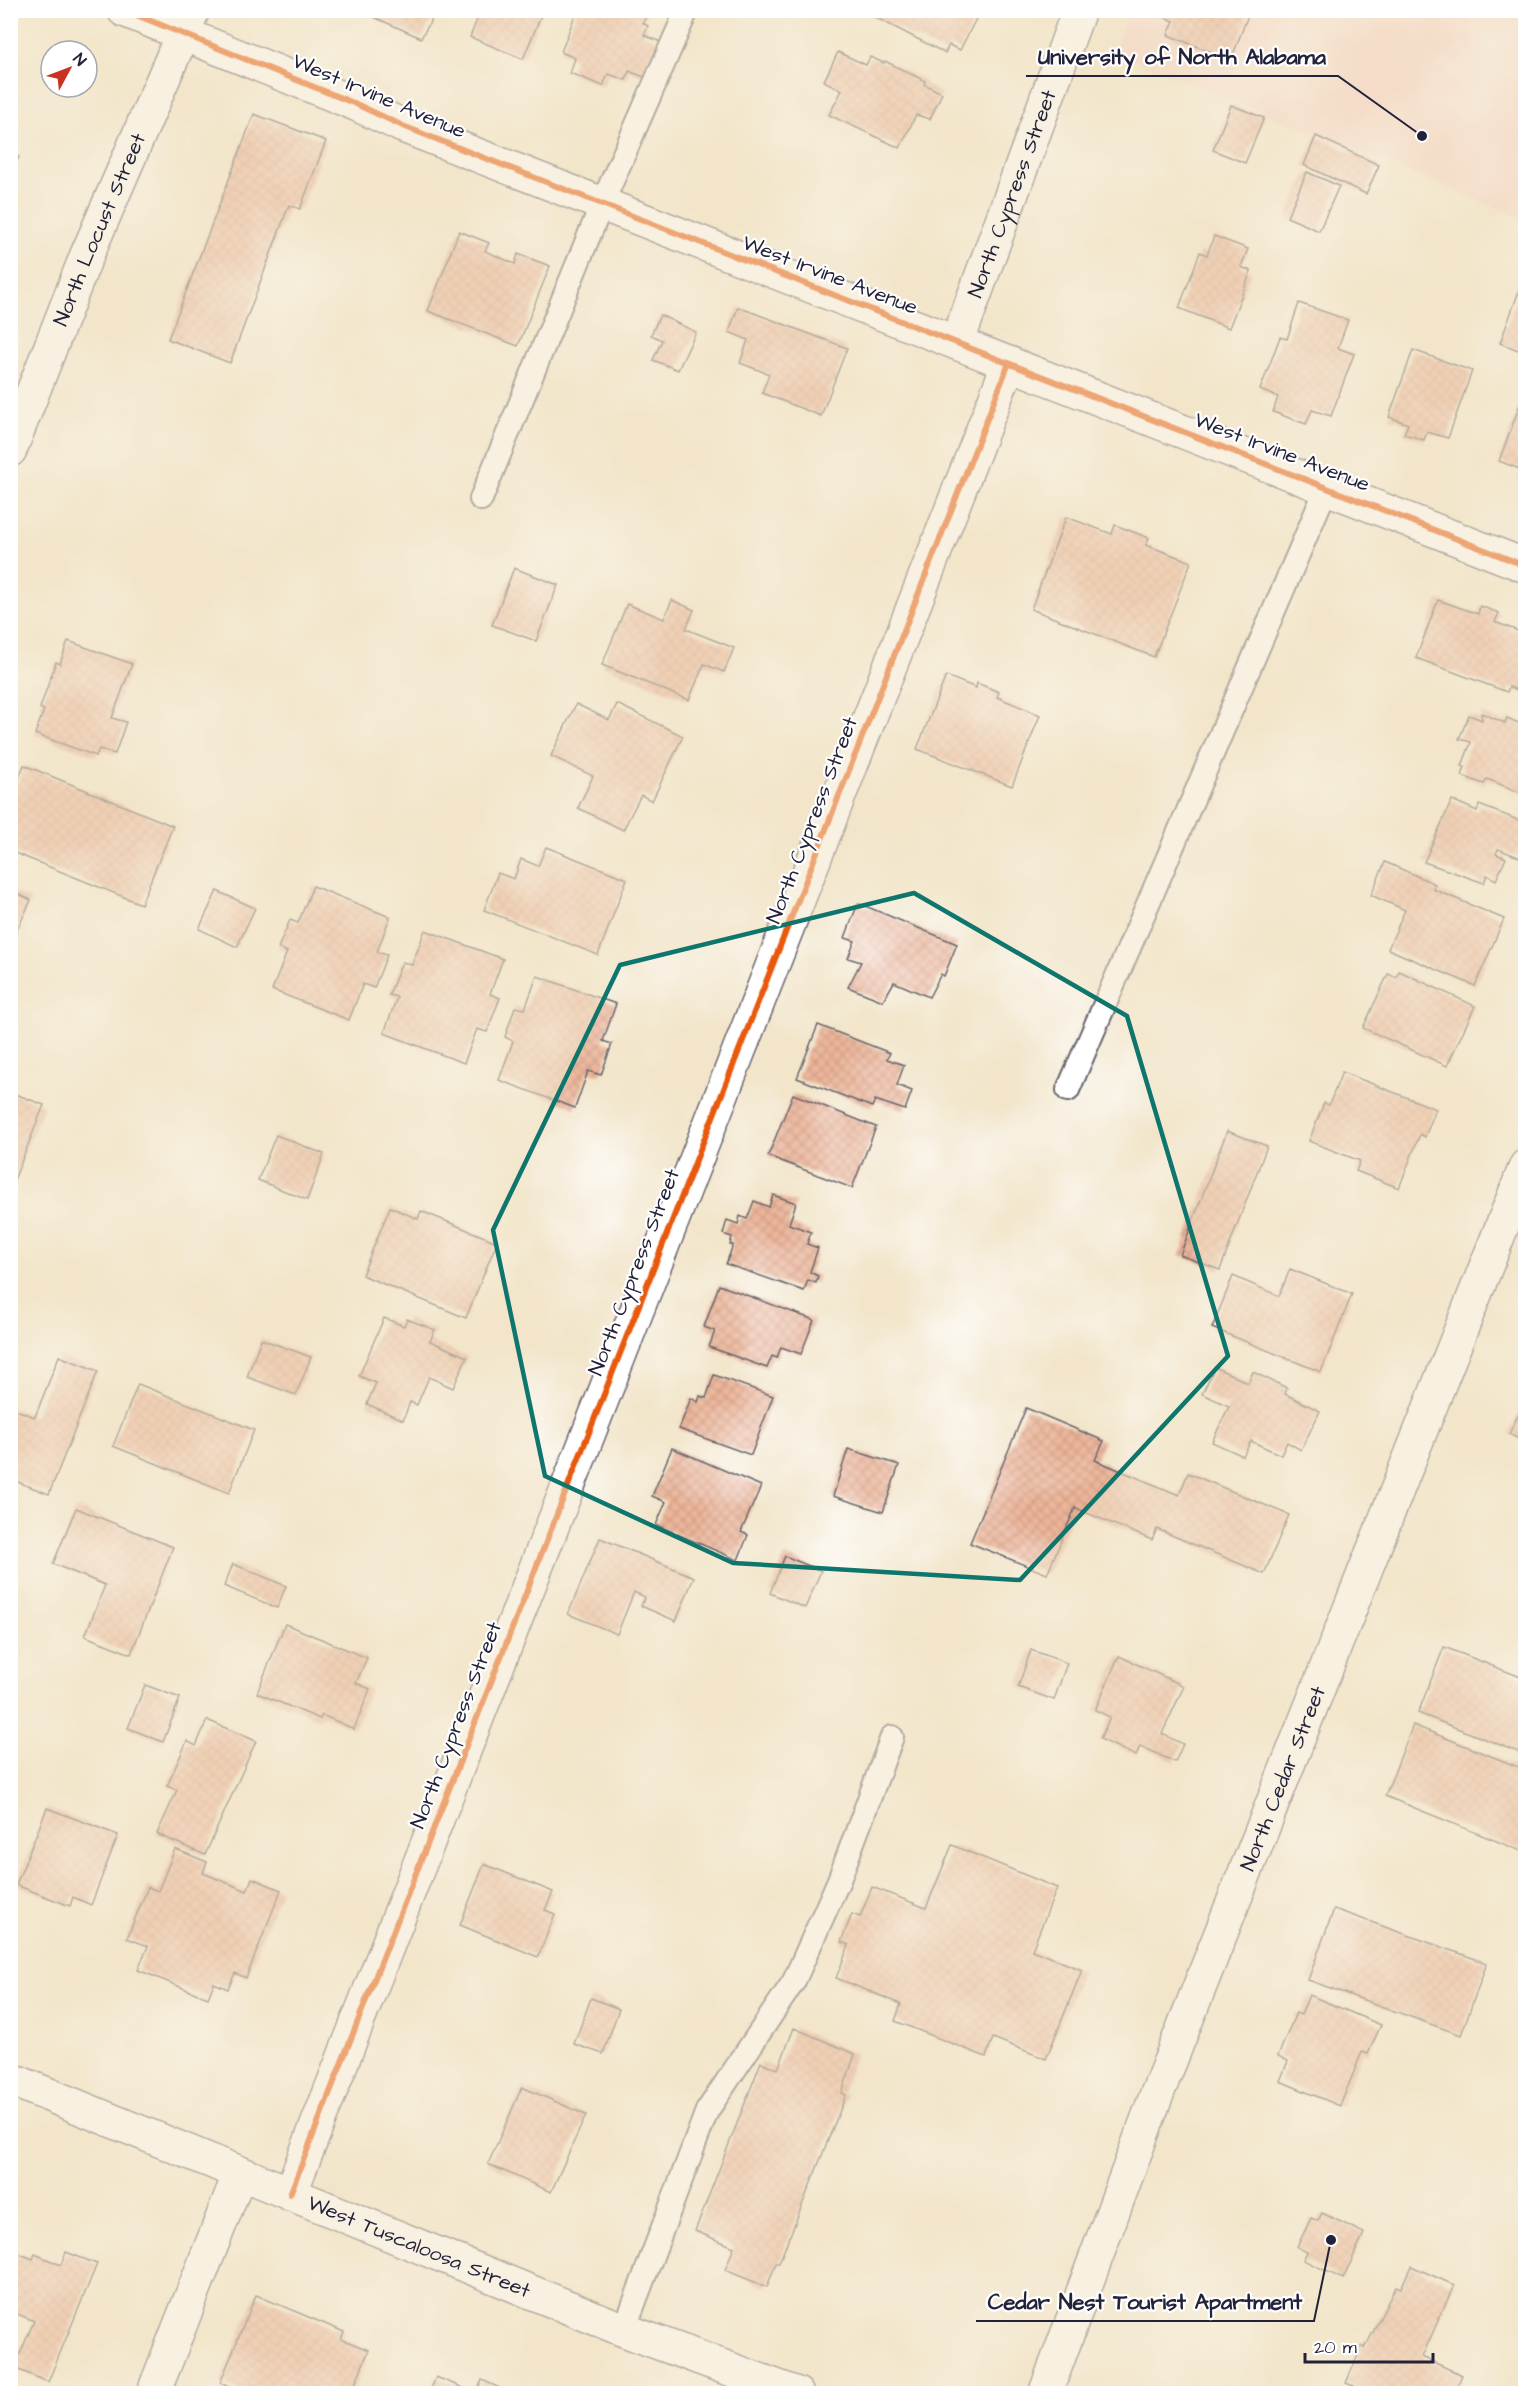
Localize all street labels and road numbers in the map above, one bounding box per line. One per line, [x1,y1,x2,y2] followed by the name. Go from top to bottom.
[288,46,470,146] street label: West Irvine Avenue
[960,85,1063,302] street label: North Cypress Street
[46,128,153,330] street label: North Locust Street
[738,228,922,322] street label: West Irvine Avenue
[1190,405,1374,499] street label: West Irvine Avenue
[759,712,867,928] street label: North Cypress Street
[581,1164,689,1380] street label: North Cypress Street
[403,1617,511,1833] street label: North Cypress Street
[1233,1681,1332,1875] street label: North Cedar Street
[303,2188,535,2305] street label: West Tuscaloosa Street

